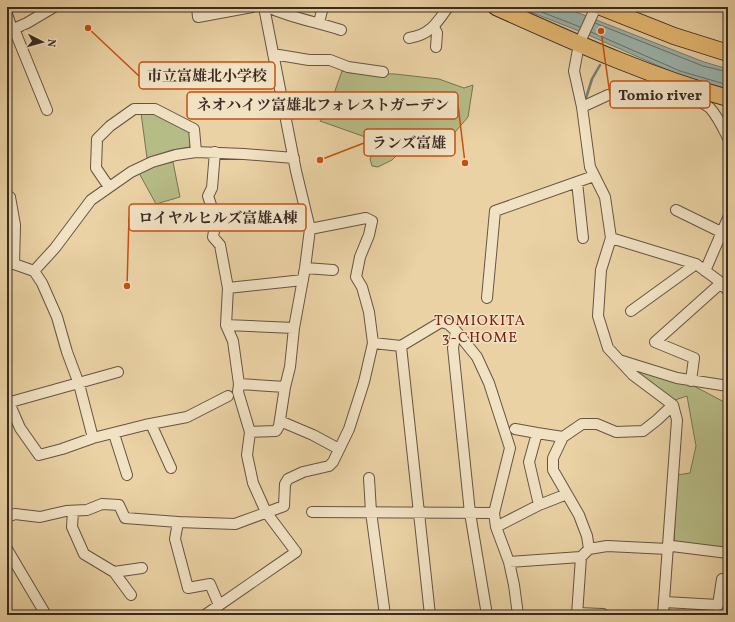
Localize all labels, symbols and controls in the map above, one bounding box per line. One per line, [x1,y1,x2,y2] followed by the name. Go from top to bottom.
[22,22,62,62] north arrow
[43,38,58,48] text: N
[139,62,275,89] callout: 市立富雄北小学校
[147,67,267,88] text: 市立富雄北小学校
[610,81,710,108] callout: Tomio river
[618,86,702,107] text: Tomio river
[187,92,458,119] callout: ネオハイツ富雄北フォレストガーデン
[197,96,449,117] text: ネオハイツ富雄北フォレストガーデン
[364,129,455,156] callout: ランズ富雄
[372,134,446,155] text: ランズ富雄
[129,204,306,231] callout: ロイヤルヒルズ富雄A棟
[138,209,298,230] text: ロイヤルヒルズ富雄A棟
[434,311,526,349] district label: TOMIOKITA 3-CHOME

